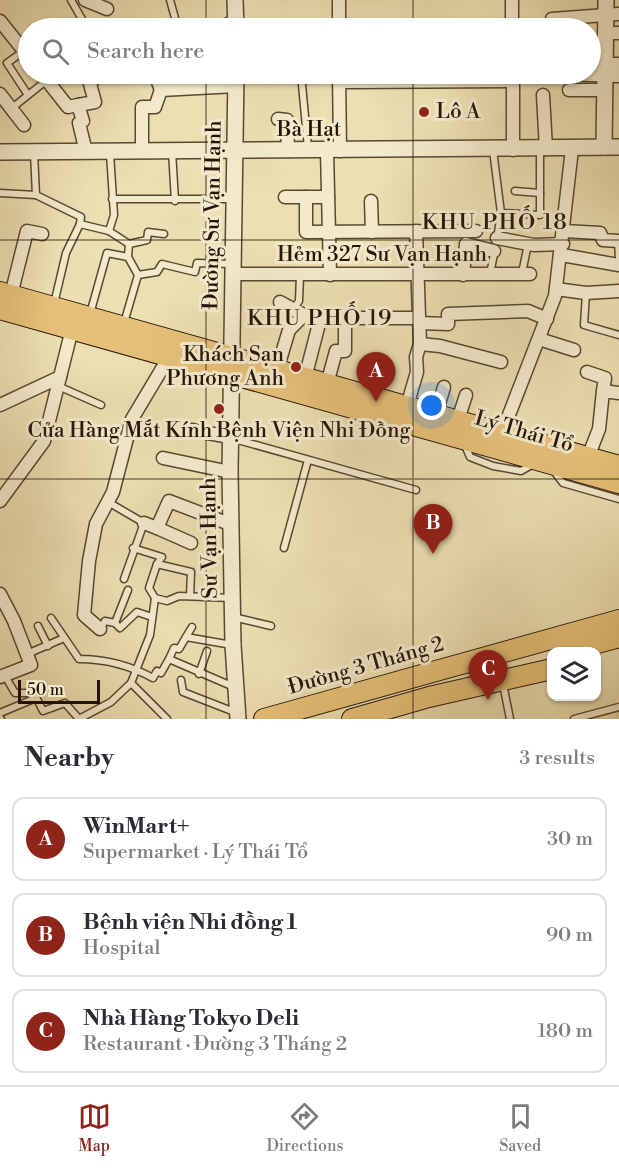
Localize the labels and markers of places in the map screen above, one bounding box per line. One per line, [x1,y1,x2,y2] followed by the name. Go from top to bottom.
[436,99,481,125] place label: Lô A
[417,105,431,119] marker: Lô A
[166,342,284,392] place label: Khách Sạn Phương Anh
[356,352,395,402] pin: A
[289,360,303,374] marker: Khách Sạn Phương Anh
[212,402,226,416] marker: Cửa Hàng Mắt Kính Bệnh Viện Nhi Đồng
[28,418,411,444] place label: Cửa Hàng Mắt Kính Bệnh Viện Nhi Đồng
[414,504,452,554] pin: B
[468,650,508,700] pin: C

